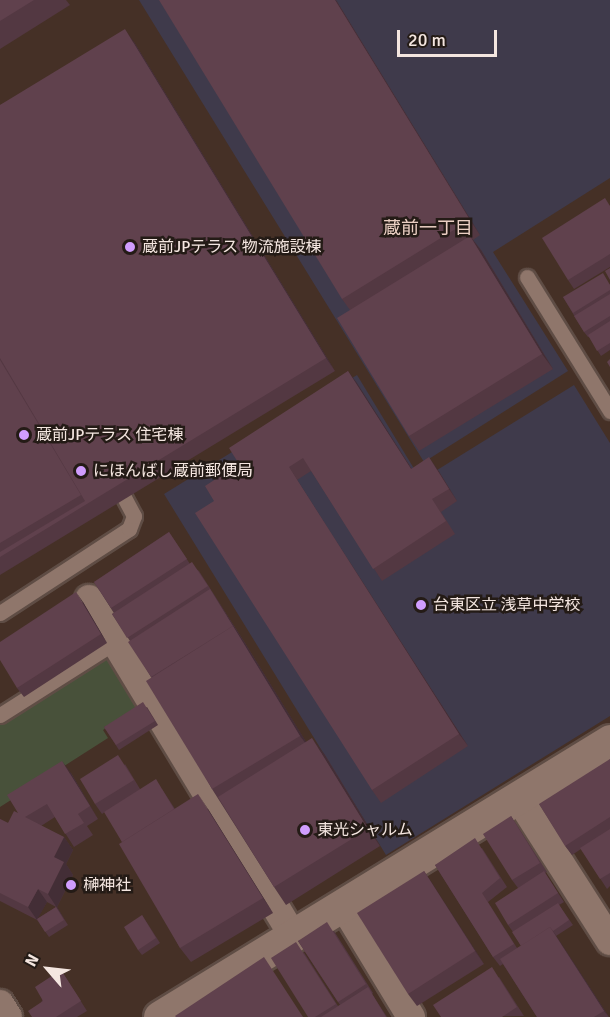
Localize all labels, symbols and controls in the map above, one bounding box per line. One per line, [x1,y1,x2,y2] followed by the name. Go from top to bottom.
[400,18,500,56] scale bar
[408,29,446,51] text: 20 m
[383,217,473,239] district label: 蔵前一丁目
[142,237,322,257] place label: 蔵前JPテラス 物流施設棟
[123,240,137,254] marker: 蔵前JPテラス 物流施設棟
[36,425,184,445] place label: 蔵前JPテラス 住宅棟
[17,428,31,442] marker: 蔵前JPテラス 住宅棟
[93,461,253,481] place label: にほんばし蔵前郵便局
[74,464,88,478] marker: にほんばし蔵前郵便局
[433,595,581,615] place label: 台東区立 浅草中学校
[414,598,428,612] marker: 台東区立 浅草中学校
[317,820,413,840] place label: 東光シャルム
[298,823,312,837] marker: 東光シャルム
[83,875,131,895] place label: 榊神社
[64,878,78,892] marker: 榊神社
[18,939,78,999] north arrow
[21,951,44,970] text: N

